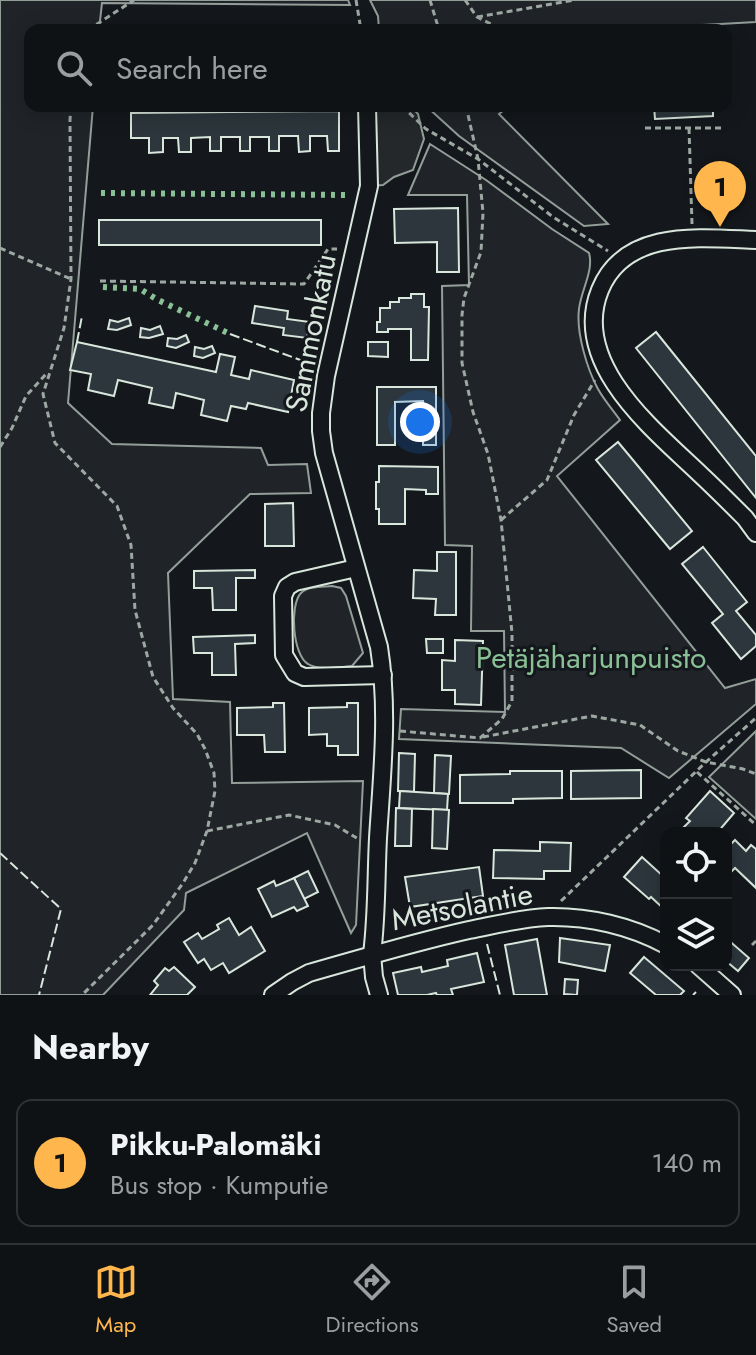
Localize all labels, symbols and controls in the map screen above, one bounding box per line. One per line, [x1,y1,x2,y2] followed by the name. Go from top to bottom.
[24,24,732,112] search box
[52,46,96,90] icon: search
[116,47,268,90] text: Search here
[694,161,746,227] pin: 1
[274,250,347,416] street label: Sammonkatu
[400,402,440,442] your location
[476,636,706,679] park label: Petäjäharjunpuisto
[660,827,732,971] map controls
[660,827,732,899] button: locate
[388,872,536,941] street label: Metsolantie
[660,899,732,971] button: layers
[32,1023,149,1072] text: Nearby
[110,1123,321,1166] text: Pikku-Palomäki
[53,1144,67,1182] text: 1
[651,1144,722,1182] text: 140 m
[110,1166,328,1204] text: Bus stop · Kumputie
[94,1260,138,1340] tab: Map
[326,1260,419,1340] tab: Directions
[606,1260,662,1340] tab: Saved

